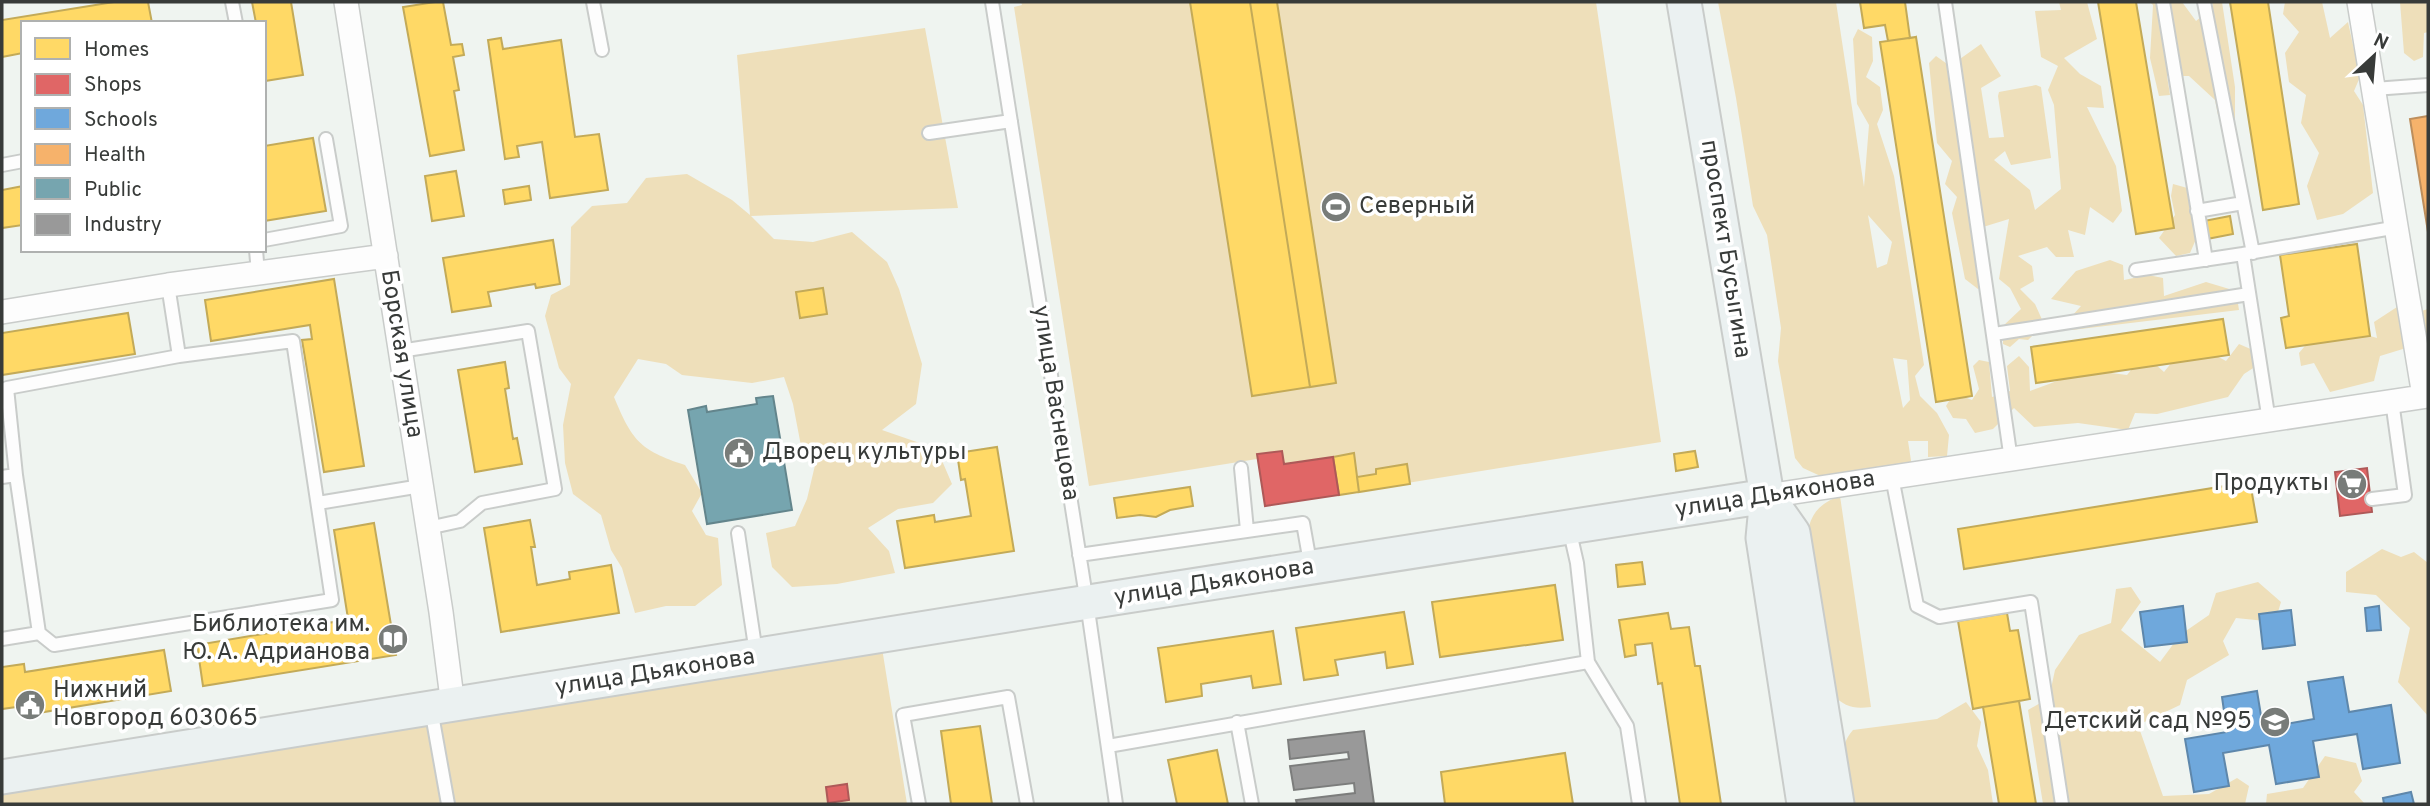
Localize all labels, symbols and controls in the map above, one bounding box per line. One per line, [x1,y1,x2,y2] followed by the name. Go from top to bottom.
[21,21,266,252] legend
[2339,21,2409,91] north arrow
[2369,29,2392,56] text: N
[84,37,149,64] text: Homes
[84,72,142,99] text: Shops
[84,107,158,134] text: Schools
[1693,138,1757,360] street label: проспект Бусыгина
[84,142,146,169] text: Health
[84,177,142,204] text: Public
[1319,190,1353,224] sports icon: Северный
[1359,192,1475,222] place label: Северный
[84,212,162,239] text: Industry
[373,268,429,440] street label: Борская улица
[1025,303,1085,503] street label: улица Васнецова
[722,436,756,470] public building icon: Дворец культуры
[762,438,966,468] place label: Дворец культуры
[1673,464,1877,526] street label: улица Дьяконова
[2335,467,2369,501] supermarket icon: Продукты
[2213,469,2329,499] place label: Продукты
[1112,552,1316,614] street label: улица Дьяконова
[182,610,370,668] place label: Библиотека им. Ю. А. Адрианова
[376,622,410,656] library icon: Библиотека им. Ю. А. Адрианова
[553,642,757,704] street label: улица Дьяконова
[53,676,258,734] place label: Нижний Новгород 603065
[13,688,47,722] public building icon: Нижний Новгород 603065
[2258,705,2292,739] school or university icon: Детский сад №95
[2044,707,2252,737] place label: Детский сад №95

